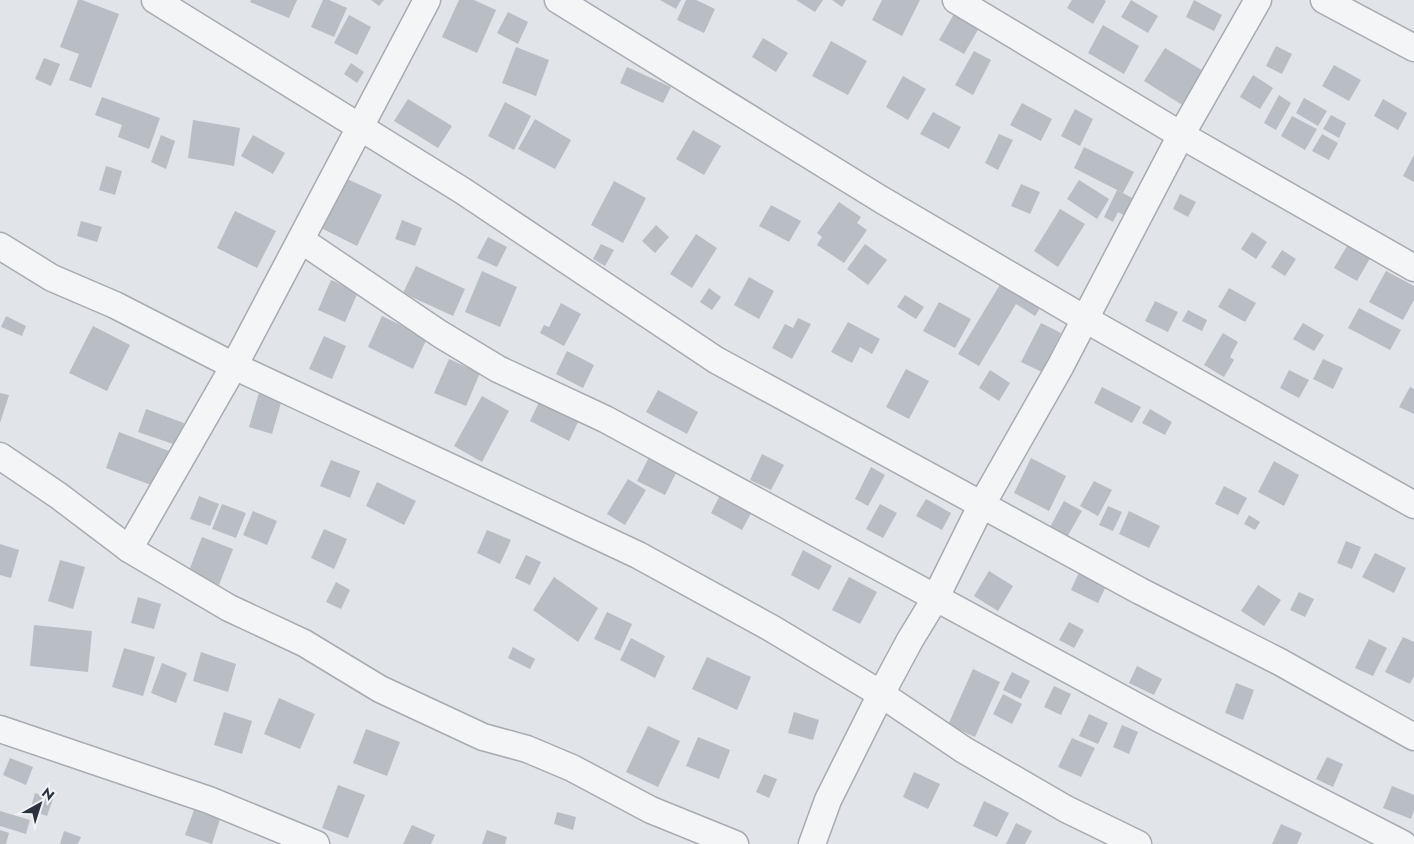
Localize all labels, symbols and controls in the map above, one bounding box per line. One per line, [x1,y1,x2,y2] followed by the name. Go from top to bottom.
[15,779,65,829] north arrow
[38,783,59,805] text: N

